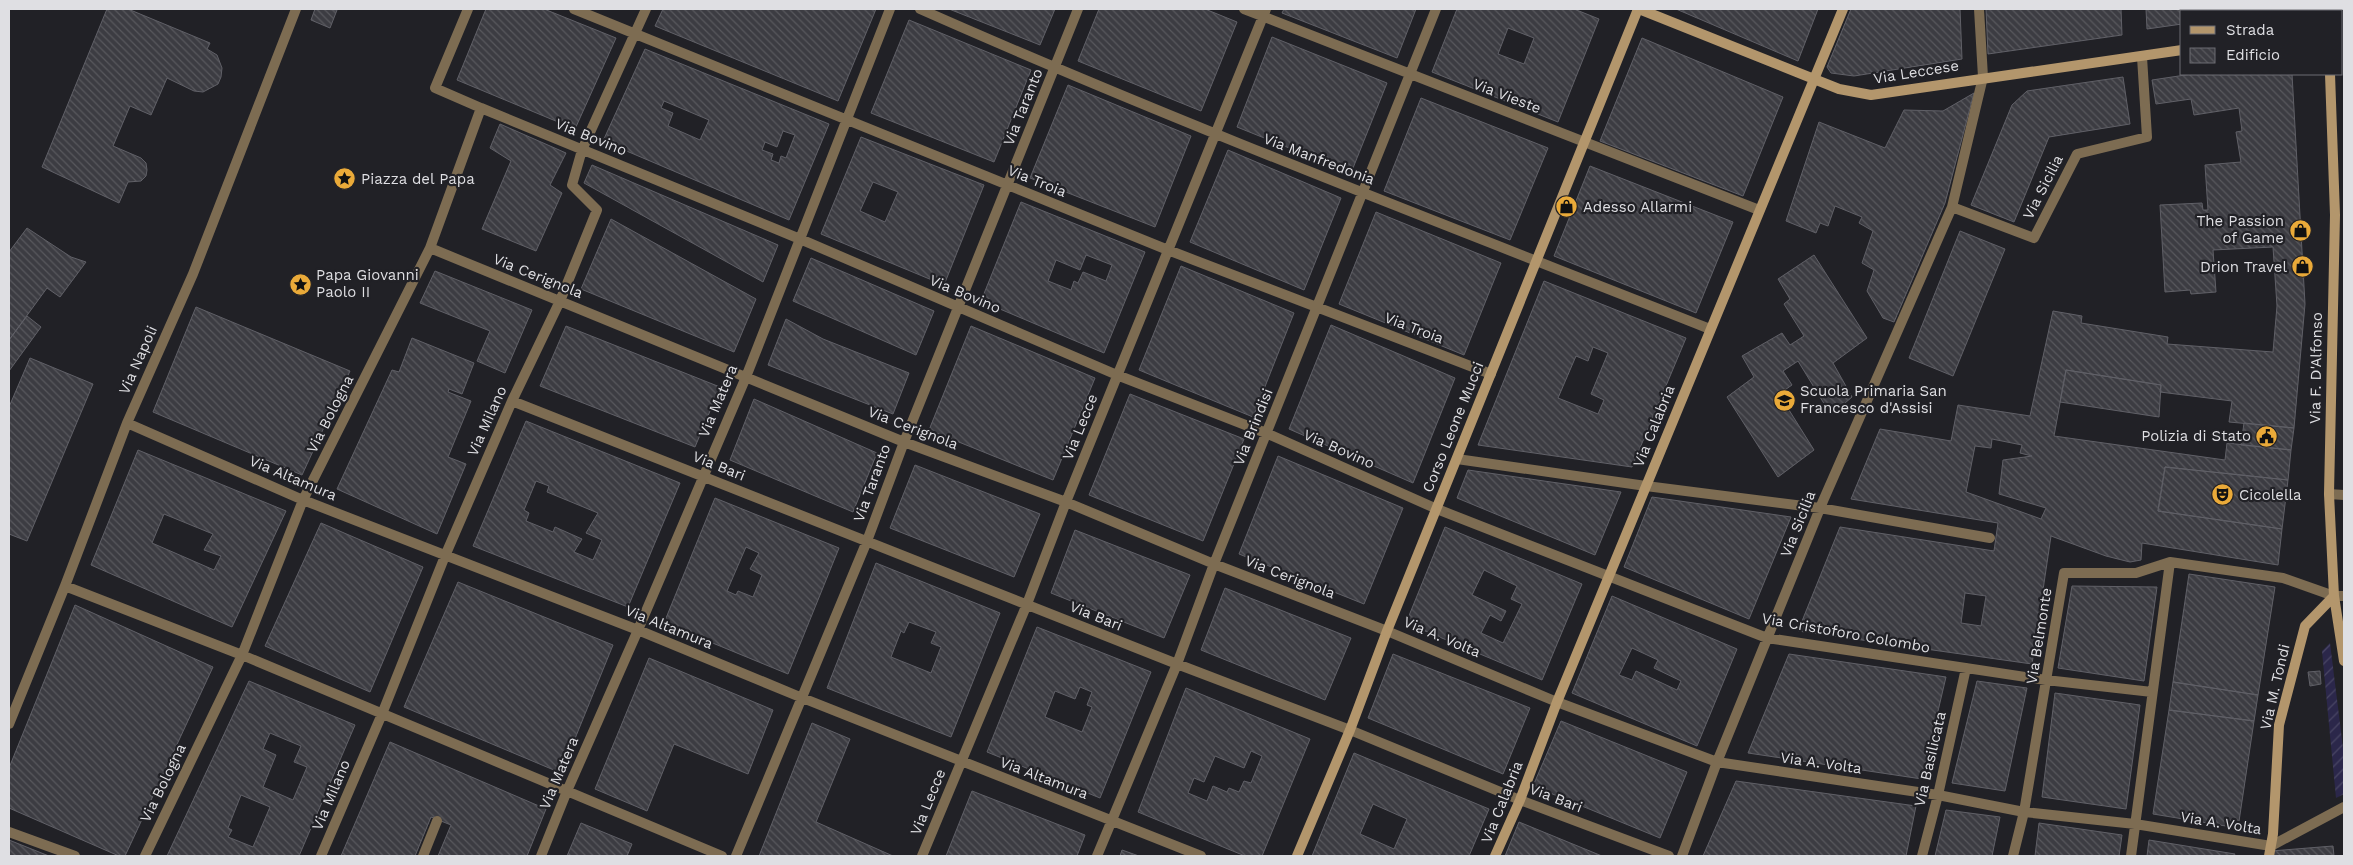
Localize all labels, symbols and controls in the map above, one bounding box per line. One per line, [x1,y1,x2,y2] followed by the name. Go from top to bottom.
[2180,10,2343,75] legend
[2226,21,2275,39] text: Strada
[2226,46,2280,64] text: Edificio
[1872,56,1960,88] street label: Via Leccese
[999,66,1047,148] street label: Via Taranto
[1470,75,1544,117] street label: Via Vieste
[552,114,630,160] street label: Via Bovino
[1261,129,1378,189] street label: Via Manfredonia
[2019,151,2067,222] street label: Via Sicilia
[1005,161,1070,201] street label: Via Troia
[333,167,357,191] place icon: Piazza del Papa
[361,170,475,188] place label: Piazza del Papa
[1555,195,1579,219] shop icon: Adesso Allarmi
[1583,198,1692,216] place label: Adesso Allarmi
[2196,212,2284,247] place label: The Passion of Game
[2288,218,2312,242] shop icon: The Passion of Game
[490,250,586,302] street label: Via Cerignola
[2291,255,2315,279] shop icon: Drion Travel
[2200,258,2287,276] place label: Drion Travel
[316,266,419,301] place label: Papa Giovanni Paolo II
[927,271,1003,317] street label: Via Bovino
[288,272,312,296] place icon: Papa Giovanni Paolo II
[1382,308,1447,348] street label: Via Troia
[2306,312,2326,424] street label: Via F. D'Alfonso
[115,323,161,397] street label: Via Napoli
[1419,359,1487,495] street label: Corso Leone Mucci
[695,361,742,440] street label: Via Matera
[303,372,358,456] street label: Via Bologna
[1629,382,1679,470] street label: Via Calabria
[1800,382,1947,417] place label: Scuola Primaria San Francesco d'Assisi
[463,383,511,459] street label: Via Milano
[1229,386,1277,468] street label: Via Brindisi
[1772,388,1796,412] school or university icon: Scuola Primaria San Francesco d'Assisi
[1059,391,1101,463] street label: Via Lecce
[865,403,961,454] street label: Via Cerignola
[2255,424,2279,448] public building icon: Polizia di Stato
[1301,425,1377,473] street label: Via Bovino
[2141,427,2251,445] place label: Polizia di Stato
[850,442,894,524] street label: Via Taranto
[690,447,748,485] street label: Via Bari
[247,451,340,505] street label: Via Altamura
[2211,483,2235,507] theatre icon: Cicolella
[2239,486,2302,504] place label: Cicolella
[1777,488,1820,560] street label: Via Sicilia
[1242,552,1338,603] street label: Via Cerignola
[2022,586,2056,686] street label: Via Belmonte
[1067,597,1125,635] street label: Via Bari
[622,601,716,653] street label: Via Altamura
[1760,609,1932,657] street label: Via Cristoforo Colombo
[1401,613,1484,662] street label: Via A. Volta
[2256,642,2294,732] street label: Via M. Tondi
[1910,709,1950,808] street label: Via Basilicata
[536,733,583,812] street label: Via Matera
[136,740,190,825] street label: Via Bologna
[1779,748,1863,778] street label: Via A. Volta
[997,753,1091,803] street label: Via Altamura
[308,757,354,833] street label: Via Milano
[1477,758,1527,846] street label: Via Calabria
[907,766,949,838] street label: Via Lecce
[1527,780,1585,816] street label: Via Bari
[2179,808,2263,838] street label: Via A. Volta

